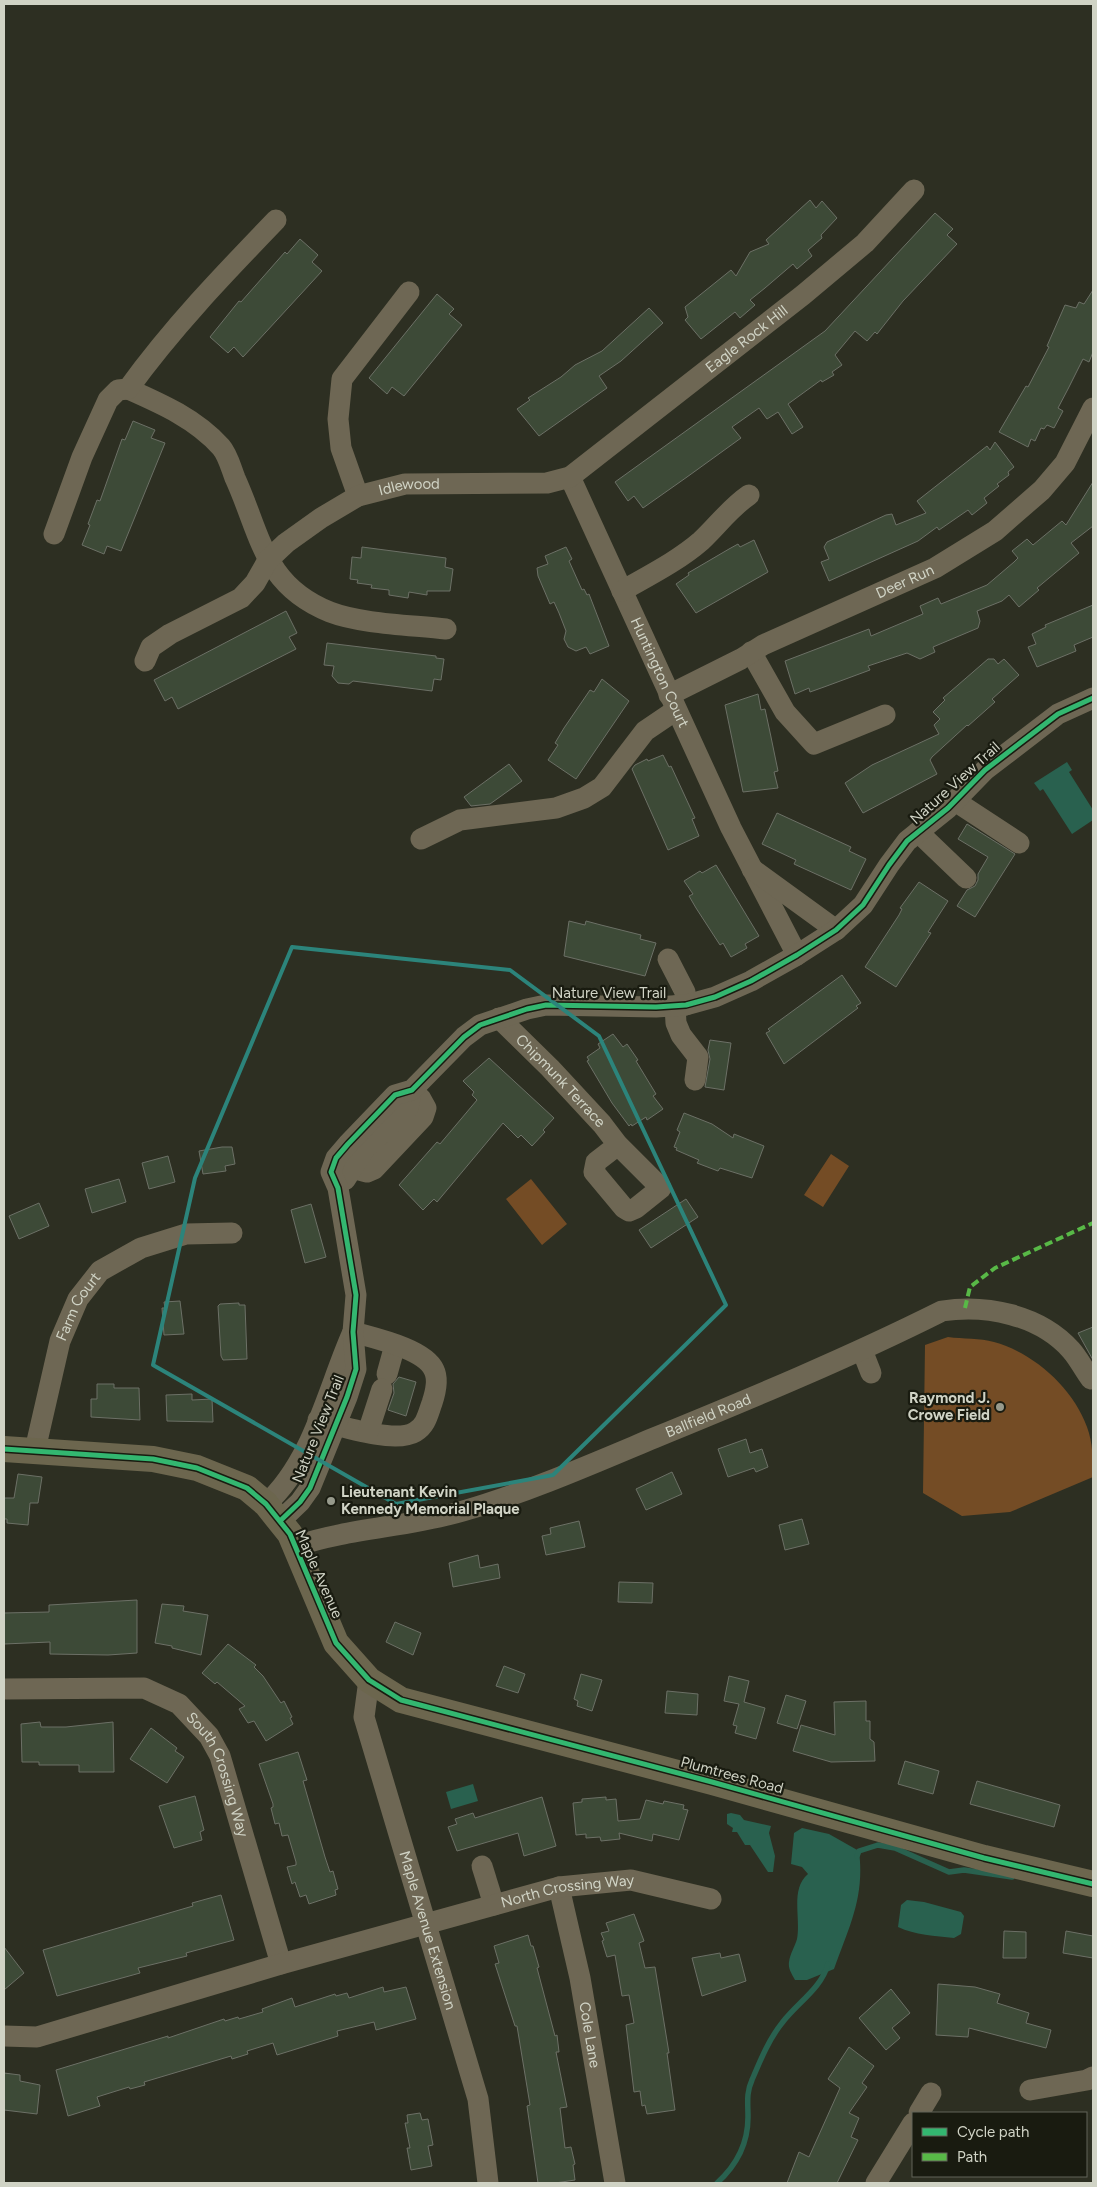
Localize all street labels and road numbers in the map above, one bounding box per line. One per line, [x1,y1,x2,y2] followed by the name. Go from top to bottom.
[702,301,791,377] street label: Eagle Rock Hill
[377,475,440,499] street label: Idlewood
[873,561,937,602] street label: Deer Run
[627,614,693,731] street label: Huntington Court
[906,738,1004,828] street label: Nature View Trail
[552,984,666,1002] street label: Nature View Trail
[512,1031,609,1131] street label: Chipmunk Terrace
[52,1268,105,1343] street label: Farm Court
[288,1372,348,1486] street label: Nature View Trail
[663,1390,754,1441] street label: Ballfield Road
[291,1527,347,1621] street label: Maple Avenue
[182,1708,252,1839] street label: South Crossing Way
[679,1753,785,1797] street label: Plumtrees Road
[395,1849,460,2012] street label: Maple Avenue Extension
[499,1871,635,1912] street label: North Crossing Way
[575,2000,604,2069] street label: Cole Lane

